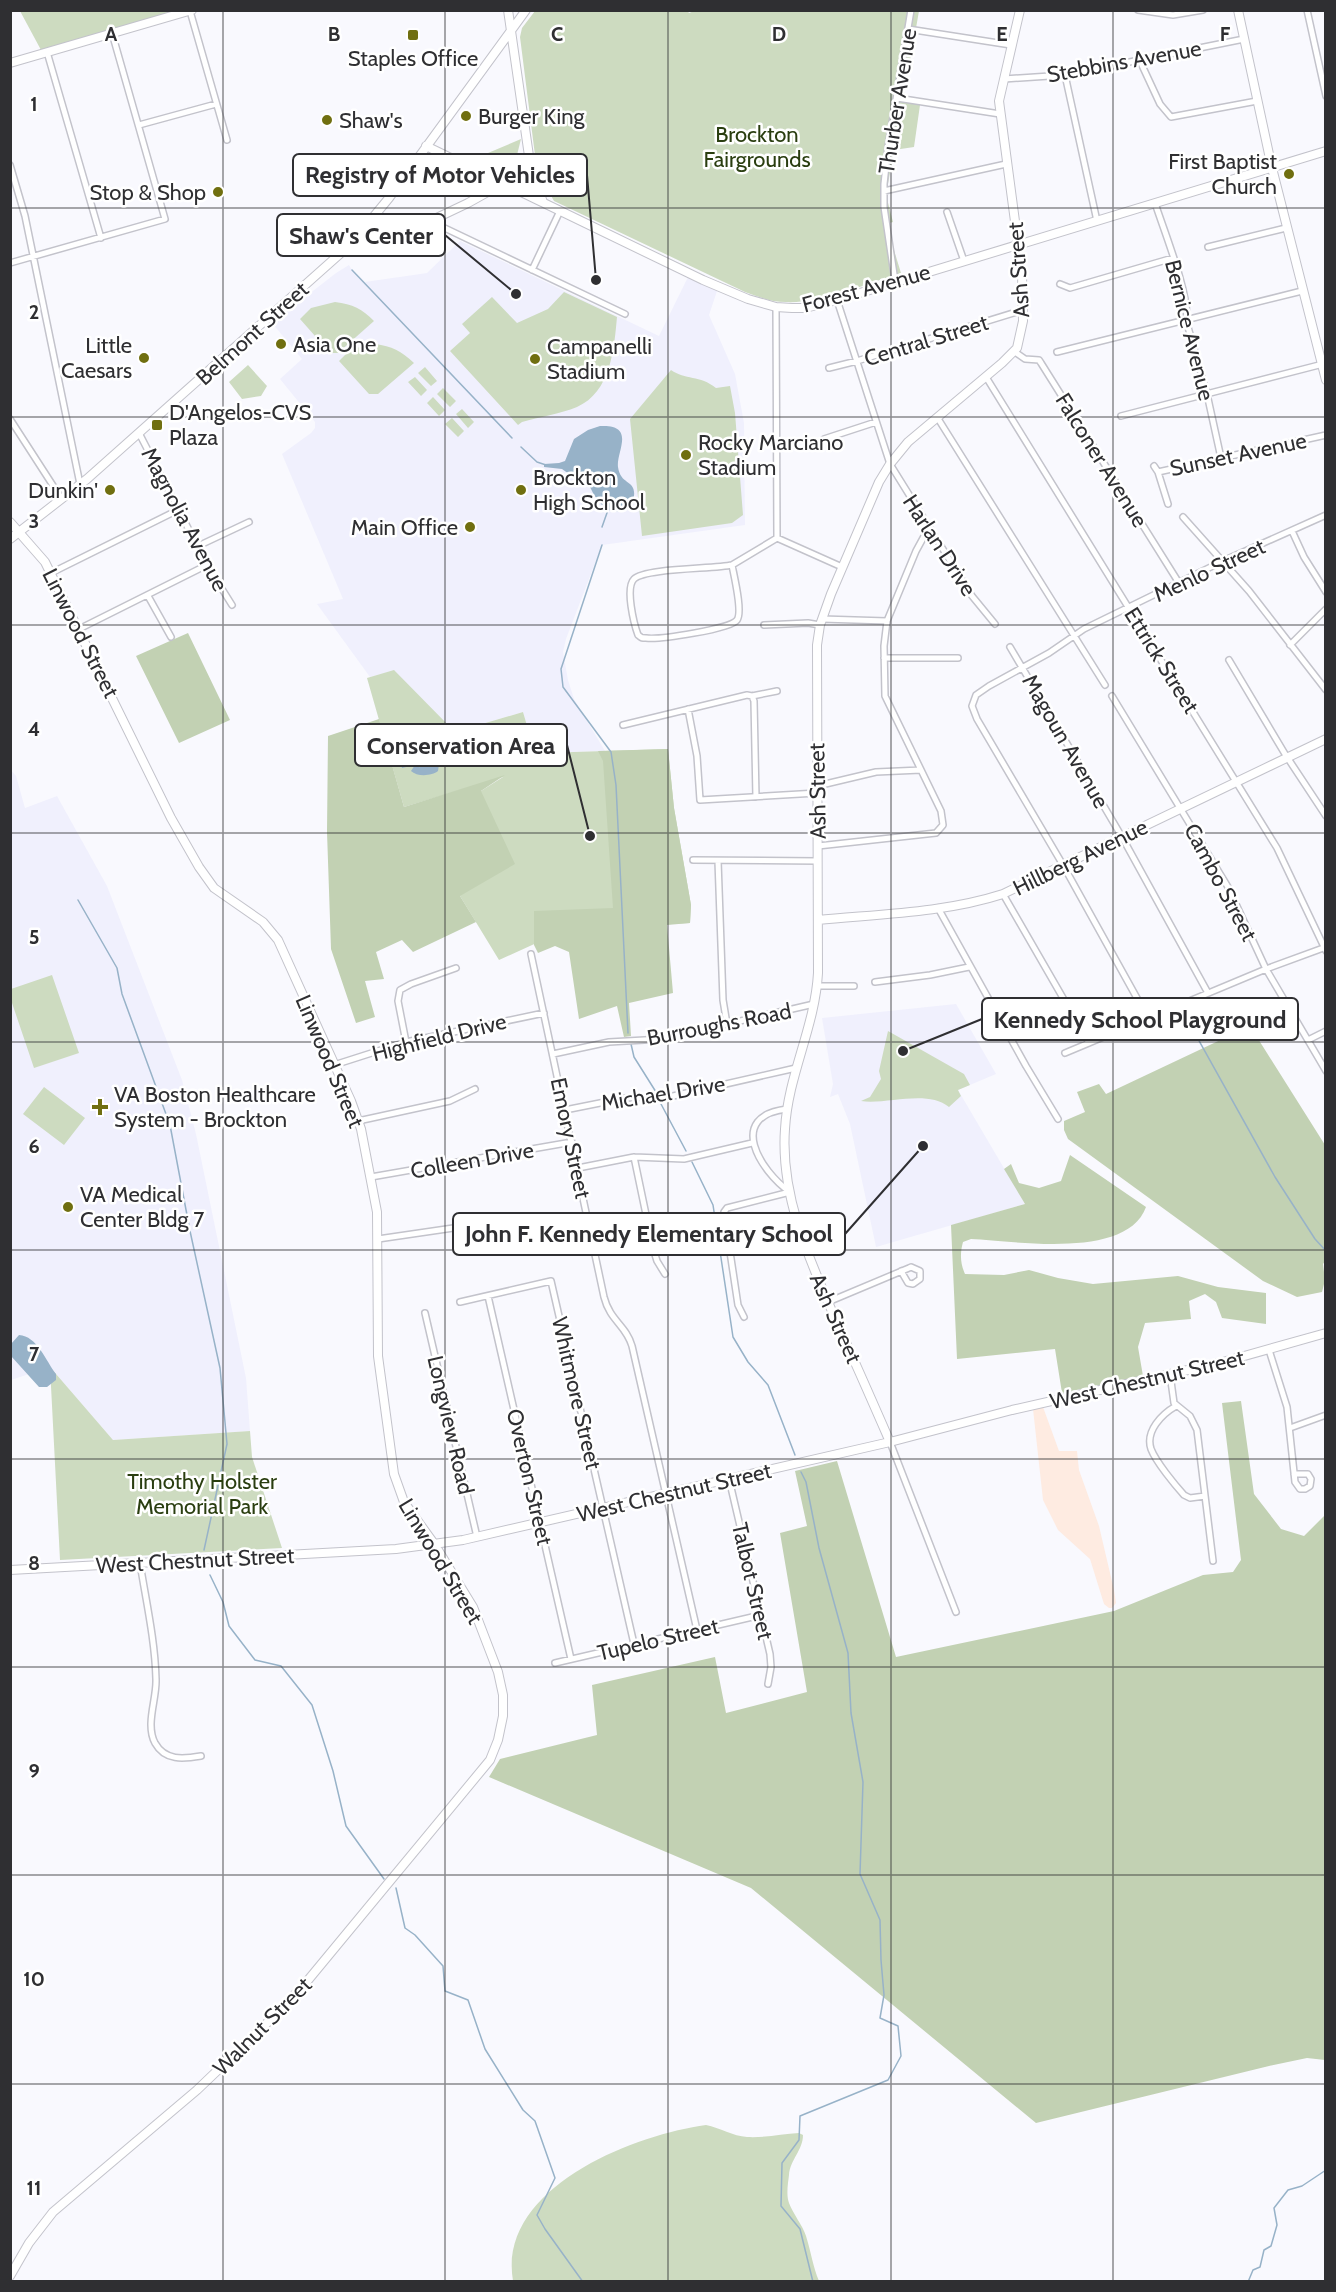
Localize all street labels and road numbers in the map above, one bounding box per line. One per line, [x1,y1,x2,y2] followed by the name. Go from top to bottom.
[873,26,922,176] street label: Thurber Avenue
[1045,35,1203,88] street label: Stebbins Avenue
[1002,221,1035,319] street label: Ash Street
[1159,257,1220,403] street label: Bernice Avenue
[799,258,933,319] street label: Forest Avenue
[191,275,315,391] street label: Belmont Street
[861,309,992,372] street label: Central Street
[1050,388,1154,532] street label: Falconer Avenue
[1167,427,1309,482] street label: Sunset Avenue
[135,443,234,596] street label: Magnolia Avenue
[897,490,982,601] street label: Harlan Drive
[1149,533,1270,608] street label: Menlo Street
[36,564,125,703] street label: Linwood Street
[1118,602,1205,719] street label: Ettrick Street
[1016,670,1115,813] street label: Magoun Avenue
[803,742,832,839] street label: Ash Street
[1009,813,1152,902] street label: Hillberg Avenue
[1178,819,1263,946] street label: Cambo Street
[289,991,370,1132] street label: Linwood Street
[645,997,794,1052] street label: Burroughs Road
[369,1008,509,1067] street label: Highfield Drive
[599,1070,727,1117] street label: Michael Drive
[545,1075,597,1202] street label: Emory Street
[408,1136,536,1185] street label: Colleen Drive
[804,1269,868,1368] street label: Ash Street
[546,1314,607,1473] street label: Whitmore Street
[1047,1344,1248,1415] street label: West Chestnut Street
[421,1353,480,1497] street label: Longview Road
[501,1406,558,1548] street label: Overton Street
[574,1457,775,1528] street label: West Chestnut Street
[393,1494,489,1629] street label: Linwood Street
[726,1520,779,1643] street label: Talbot Street
[95,1542,296,1579] street label: West Chestnut Street
[595,1612,722,1667] street label: Tupelo Street
[207,1971,318,2081] street label: Walnut Street

